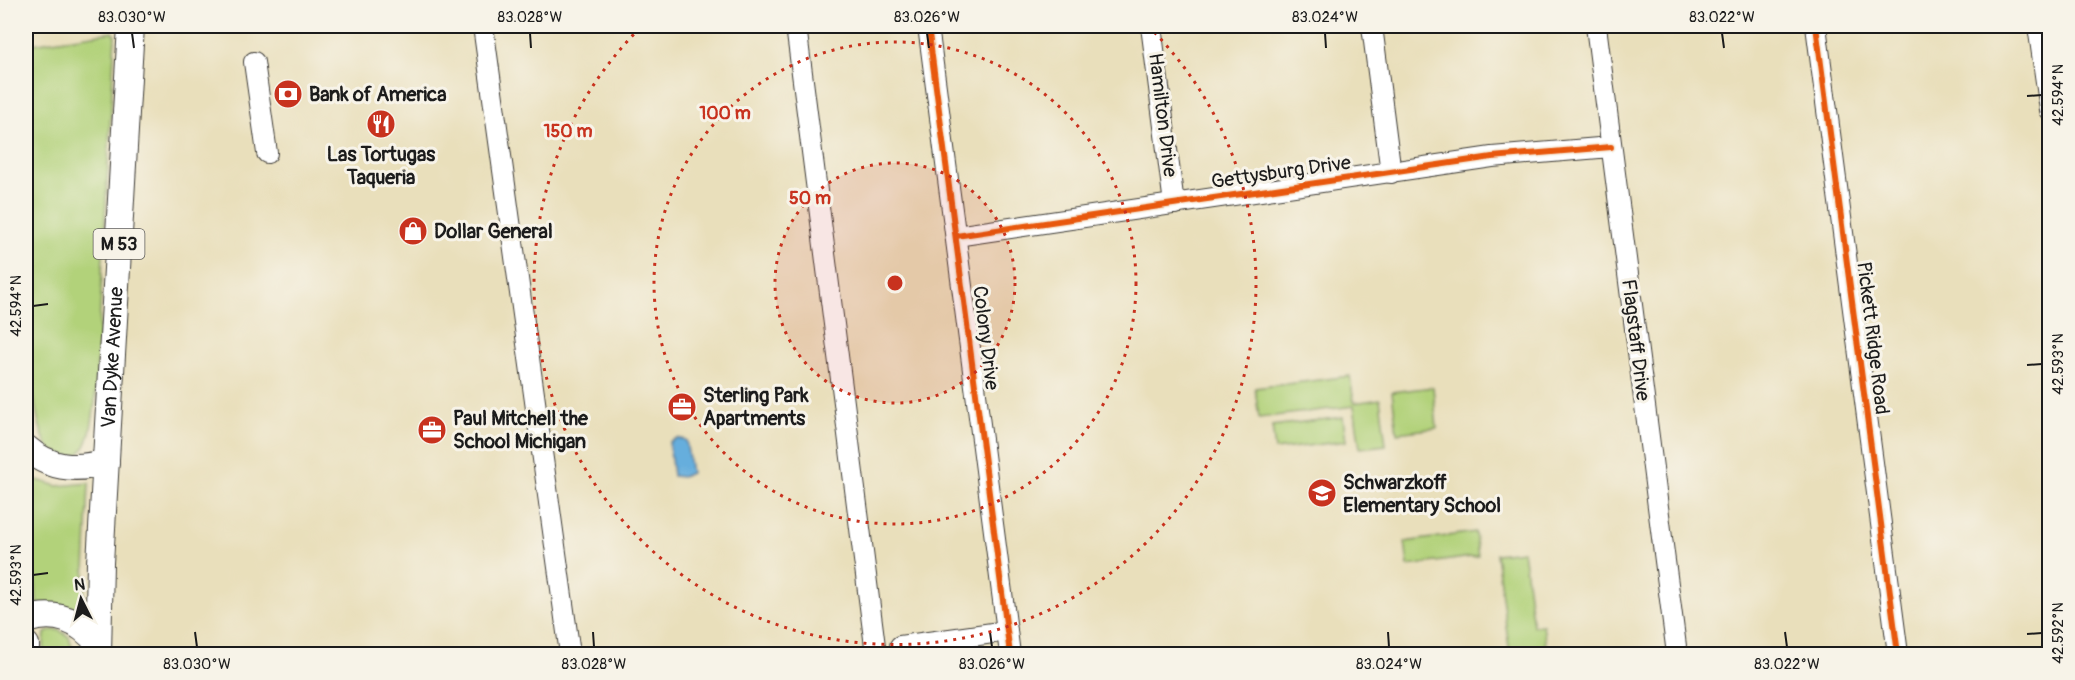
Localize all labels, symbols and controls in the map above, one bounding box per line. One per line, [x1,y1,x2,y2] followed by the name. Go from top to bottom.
[98,8,166,27] text: 83.030°W
[498,8,563,27] text: 83.028°W
[894,8,960,27] text: 83.026°W
[1292,8,1358,27] text: 83.024°W
[1689,8,1755,27] text: 83.022°W
[1143,51,1183,179] street label: Hamilton Drive
[2049,64,2068,126] text: 42.594°N
[272,78,304,110] bank icon: Bank of America
[309,82,447,107] place label: Bank of America
[699,102,751,125] text: 100 m
[365,108,397,140] restaurant icon: Las Tortugas Taqueria
[544,120,593,143] text: 150 m
[327,142,435,190] place label: Las Tortugas Taqueria
[1210,150,1353,194] street label: Gettysburg Drive
[789,187,831,210] text: 50 m
[397,215,429,247] shop icon: Dollar General
[434,219,553,244] place label: Dollar General
[94,229,144,259] road number: M 53
[1851,260,1895,416] street label: Pickett Ridge Road
[885,273,905,293] centre of rings
[7,275,26,337] text: 42.594°N
[1616,278,1656,402] street label: Flagstaff Drive
[967,284,1005,392] street label: Colony Drive
[95,286,128,429] street label: Van Dyke Avenue
[2049,333,2068,395] text: 42.593°N
[703,383,809,431] place label: Sterling Park Apartments
[666,391,698,423] office icon: Sterling Park Apartments
[453,406,589,454] place label: Paul Mitchell the School Michigan
[416,414,448,446] office icon: Paul Mitchell the School Michigan
[1343,470,1501,518] place label: Schwarzkoff Elementary School
[1306,477,1338,509] school or university icon: Schwarzkoff Elementary School
[7,544,26,606] text: 42.593°N
[51,569,111,629] north arrow
[73,575,86,596] text: N
[2049,602,2068,664] text: 42.592°N
[163,655,231,674] text: 83.030°W
[562,655,627,674] text: 83.028°W
[959,655,1025,674] text: 83.026°W
[1356,655,1422,674] text: 83.024°W
[1754,655,1820,674] text: 83.022°W

